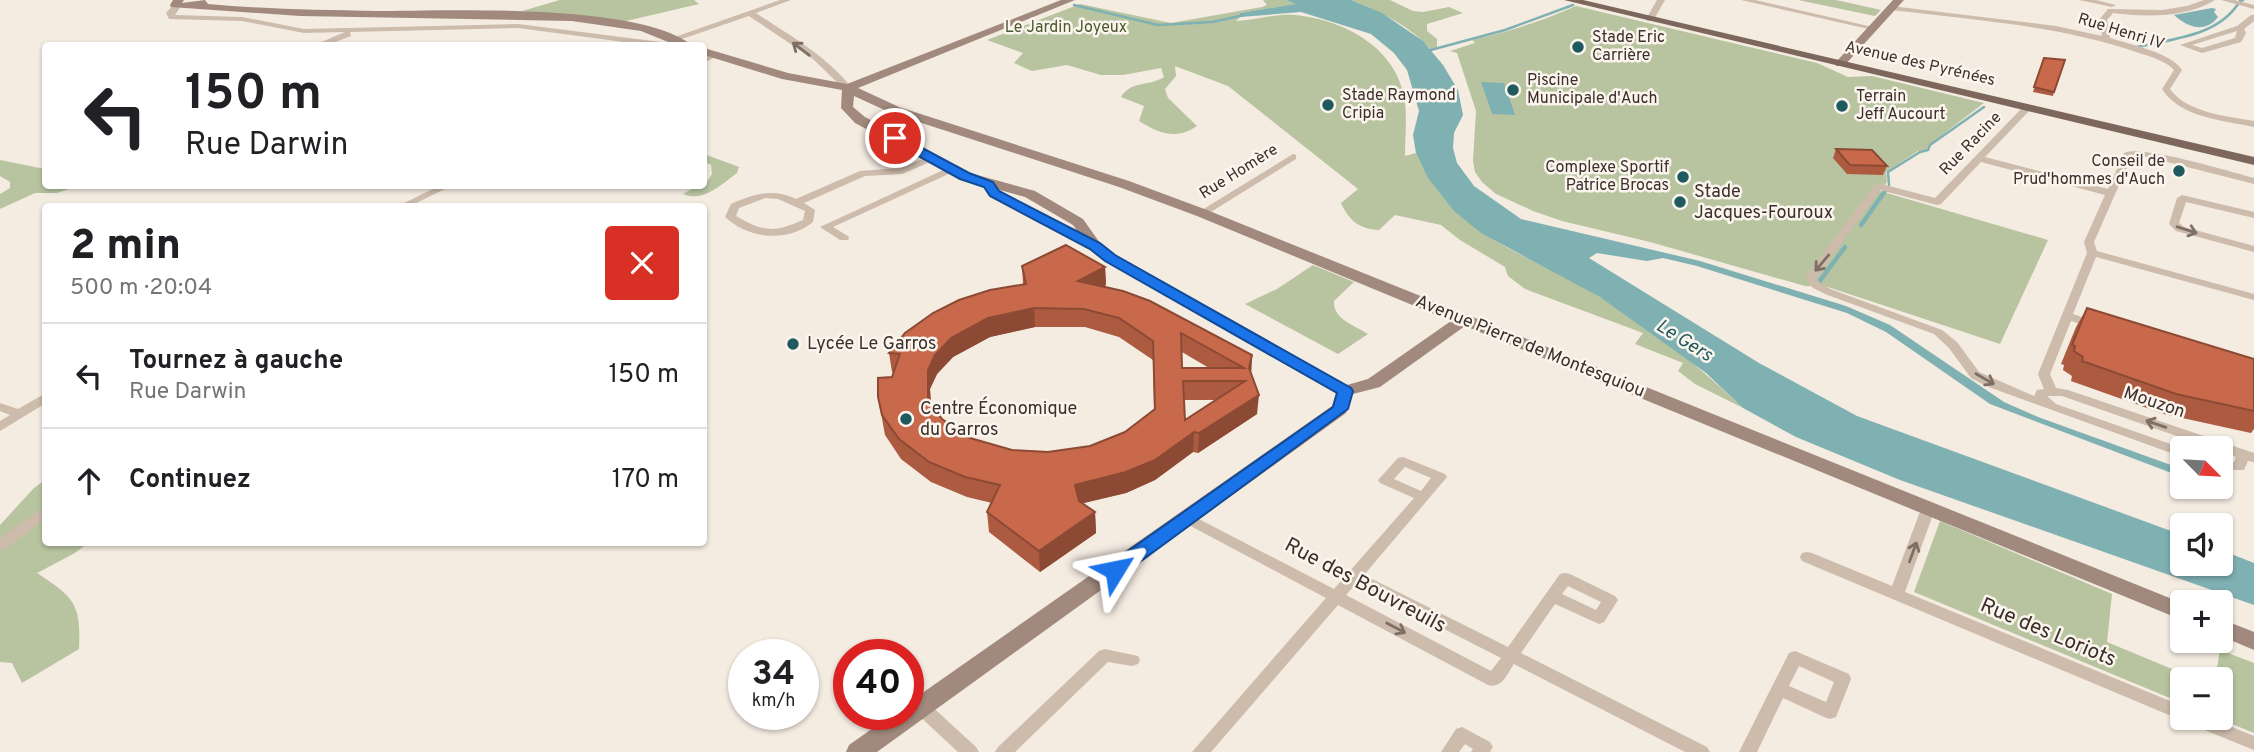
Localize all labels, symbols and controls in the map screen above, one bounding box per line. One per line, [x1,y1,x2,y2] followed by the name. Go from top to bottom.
[2075,9,2167,55] street label: Rue Henri IV
[1005,18,1127,38] park label: Le Jardin Joyeux
[1592,28,1665,66] place label: Stade Eric Carrière
[1843,37,1997,91] street label: Avenue des Pyrénées
[1570,39,1586,55] marker: Stade Eric Carrière
[792,41,811,56] one-way arrow
[185,65,322,127] text: 150 m
[70,70,161,161] icon: left
[1527,71,1658,109] place label: Piscine Municipale d'Auch
[1505,82,1521,98] marker: Piscine Municipale d'Auch
[1342,86,1456,124] place label: Stade Raymond Cripia
[1856,87,1946,125] place label: Terrain Jeff Aucourt
[1320,97,1336,113] marker: Stade Raymond Cripia
[1834,98,1850,114] marker: Terrain Jeff Aucourt
[865,108,925,168] pin
[1936,108,2006,180] street label: Rue Racine
[876,119,914,157] icon: arrive
[185,126,348,166] text: Rue Darwin
[1196,140,1282,204] street label: Rue Homère
[2013,152,2165,190] place label: Conseil de Prud'hommes d'Auch
[1545,158,1670,196] place label: Complexe Sportif Patrice Brocas
[2171,163,2187,179] marker: Conseil de Prud'hommes d'Auch
[1675,169,1691,185] marker: Complexe Sportif Patrice Brocas
[1694,181,1833,225] place label: Stade Jacques-Fouroux
[1672,194,1688,210] marker: Stade Jacques-Fouroux
[70,221,181,274] text: 2 min
[2175,225,2197,237] one-way arrow
[605,226,679,300] button: close
[1814,254,1830,272] one-way arrow
[70,274,212,303] text: 500 m · 20:04
[1412,290,1648,404] street label: Avenue Pierre de Montesquiou
[1651,314,1717,368] water label: Le Gers
[807,333,936,356] place label: Lycée Le Garros
[785,336,801,352] marker: Lycée Le Garros
[129,345,343,378] text: Tournez à gauche
[70,357,108,395] icon: left
[608,359,679,392] text: 150 m
[1974,372,1994,386] one-way arrow
[129,378,246,407] text: Rue Darwin
[2120,382,2188,424] street label: Mouzon
[920,396,1077,442] place label: Centre Économique du Garros
[898,411,914,427] marker: Centre Économique du Garros
[2145,417,2167,429] one-way arrow
[2170,436,2233,499] north arrow
[2170,436,2233,730] map controls
[70,462,108,500] icon: ahead
[129,464,251,497] text: Continuez
[612,464,679,497] text: 170 m
[2170,513,2233,576] button: sound
[1279,532,1451,640] street label: Rue des Bouvreuils
[1078,533,1152,607] position arrow
[1907,541,1920,563] one-way arrow
[2170,590,2233,653] button: +
[1976,592,2120,674] street label: Rue des Loriots
[1385,622,1406,636] one-way arrow
[833,639,924,730] speed limit sign: 40
[752,653,795,697] text: 34
[2170,667,2233,730] button: −
[752,690,795,713] text: km/h

